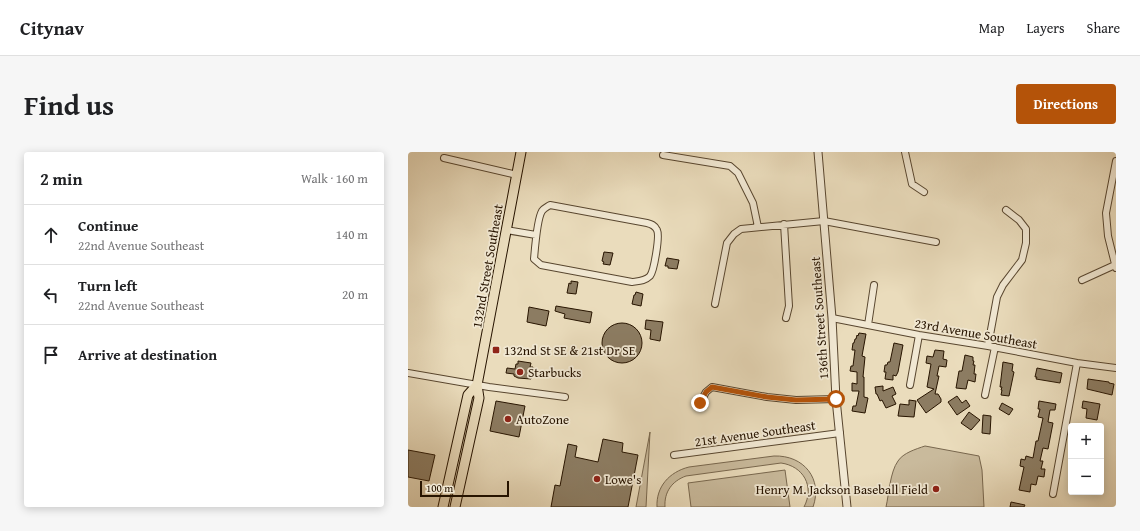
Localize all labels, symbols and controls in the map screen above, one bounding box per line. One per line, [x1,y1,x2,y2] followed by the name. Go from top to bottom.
[20,14,84,42] text: Citynav
[979,18,1005,38] text: Map
[1027,18,1065,38] text: Layers
[1087,18,1120,38] text: Share
[24,84,114,125] text: Find us
[1016,84,1116,124] button: Directions
[40,166,82,191] text: 2 min
[301,169,368,188] text: Walk · 160 m
[467,202,508,330] street label: 132nd Street Southeast
[78,215,139,236] text: Continue
[40,224,62,246] icon: ahead
[336,225,368,244] text: 140 m
[78,236,204,255] text: 22nd Avenue Southeast
[806,255,833,380] street label: 136th Street Southeast
[78,275,137,296] text: Turn left
[40,284,62,306] icon: left
[342,285,368,304] text: 20 m
[78,296,204,315] text: 22nd Avenue Southeast
[913,313,1039,354] street label: 23rd Avenue Southeast
[504,341,636,360] place label: 132nd St SE & 21st Dr SE
[40,344,62,366] icon: arrive
[78,344,217,365] text: Arrive at destination
[491,345,501,355] marker: 132nd St SE & 21st Dr SE
[528,363,582,382] place label: Starbucks
[515,367,525,377] marker: Starbucks
[827,390,845,408] route start
[691,394,709,412] route end
[516,410,569,429] place label: AutoZone
[503,414,513,424] marker: AutoZone
[693,416,817,451] street label: 21st Avenue Southeast
[1068,423,1104,495] map controls
[1068,423,1104,459] button: +
[1068,459,1104,495] button: −
[605,470,641,489] place label: Lowe's
[592,474,602,484] marker: Lowe's
[420,479,509,498] scale bar
[426,480,453,496] text: 100 m
[756,480,928,499] place label: Henry M. Jackson Baseball Field
[931,484,941,494] marker: Henry M. Jackson Baseball Field

